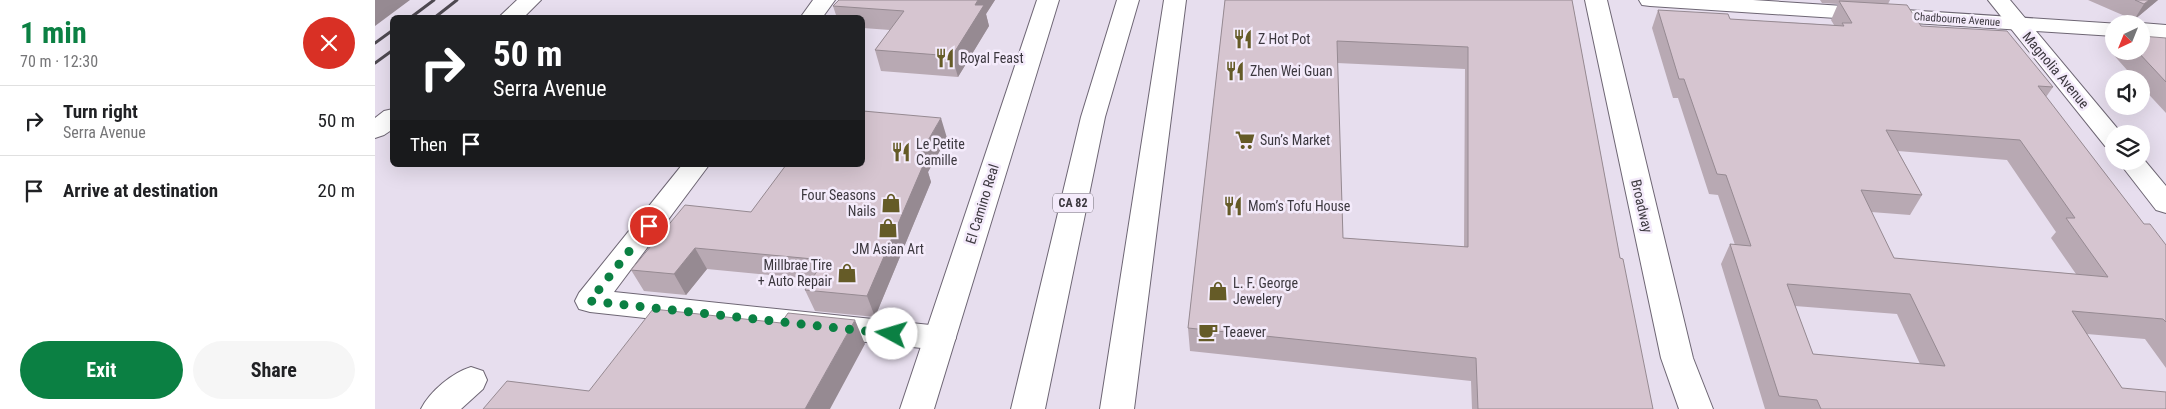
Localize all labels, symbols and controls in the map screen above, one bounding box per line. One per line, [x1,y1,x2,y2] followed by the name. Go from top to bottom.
[1913,10,2001,29] street label: Chadbourne Avenue
[20,15,87,50] text: 1 min
[2105,15,2150,60] north arrow
[2105,15,2150,170] map controls
[303,17,355,69] button: close
[1232,28,1254,50] restaurant icon: Z Hot Pot
[2019,29,2093,112] street label: Magnolia Avenue
[1258,31,1310,47] place label: Z Hot Pot
[493,34,562,75] text: 50 m
[410,35,475,100] icon: right
[934,47,956,69] restaurant icon: Royal Feast
[960,50,1024,66] place label: Royal Feast
[20,52,98,71] text: 70 m · 12:30
[1224,60,1246,82] restaurant icon: Zhen Wei Guan
[1250,63,1333,79] place label: Zhen Wei Guan
[2105,70,2150,115] button: sound
[493,76,607,101] text: Serra Avenue
[63,100,138,123] text: Turn right
[20,107,48,135] icon: right
[318,109,355,132] text: 50 m
[63,123,146,142] text: Serra Avenue
[2105,125,2150,170] button: layers
[1234,129,1256,151] supermarket icon: Sun’s Market
[457,130,485,158] icon: arrive
[1260,132,1330,148] place label: Sun’s Market
[410,133,447,156] text: Then
[916,136,965,168] place label: Le Petite Camille
[890,141,912,163] restaurant icon: Le Petite Camille
[962,162,1002,246] street label: El Camino Real
[20,177,48,205] icon: arrive
[1628,178,1656,234] street label: Broadway
[63,179,218,202] text: Arrive at destination
[318,179,355,202] text: 20 m
[801,187,876,219] place label: Four Seasons Nails
[880,192,902,214] shop icon: Four Seasons Nails
[1053,194,1093,212] road number: CA 82
[1222,195,1244,217] restaurant icon: Mom’s Tofu House
[1248,198,1351,214] place label: Mom’s Tofu House
[628,205,670,247] pin
[635,212,663,240] icon: arrive
[877,217,899,239] shop icon: JM Asian Art
[852,241,924,257] place label: JM Asian Art
[758,257,832,289] place label: Millbrae Tire + Auto Repair
[836,262,858,284] shop icon: Millbrae Tire + Auto Repair
[1233,275,1299,307] place label: L. F. George Jewelery
[1207,280,1229,302] shop icon: L. F. George Jewelery
[865,307,917,359] position arrow
[1197,321,1219,343] cafe icon: Teaever
[1223,324,1266,340] place label: Teaever
[20,341,183,399] button: Exit
[193,341,355,399] button: Share

